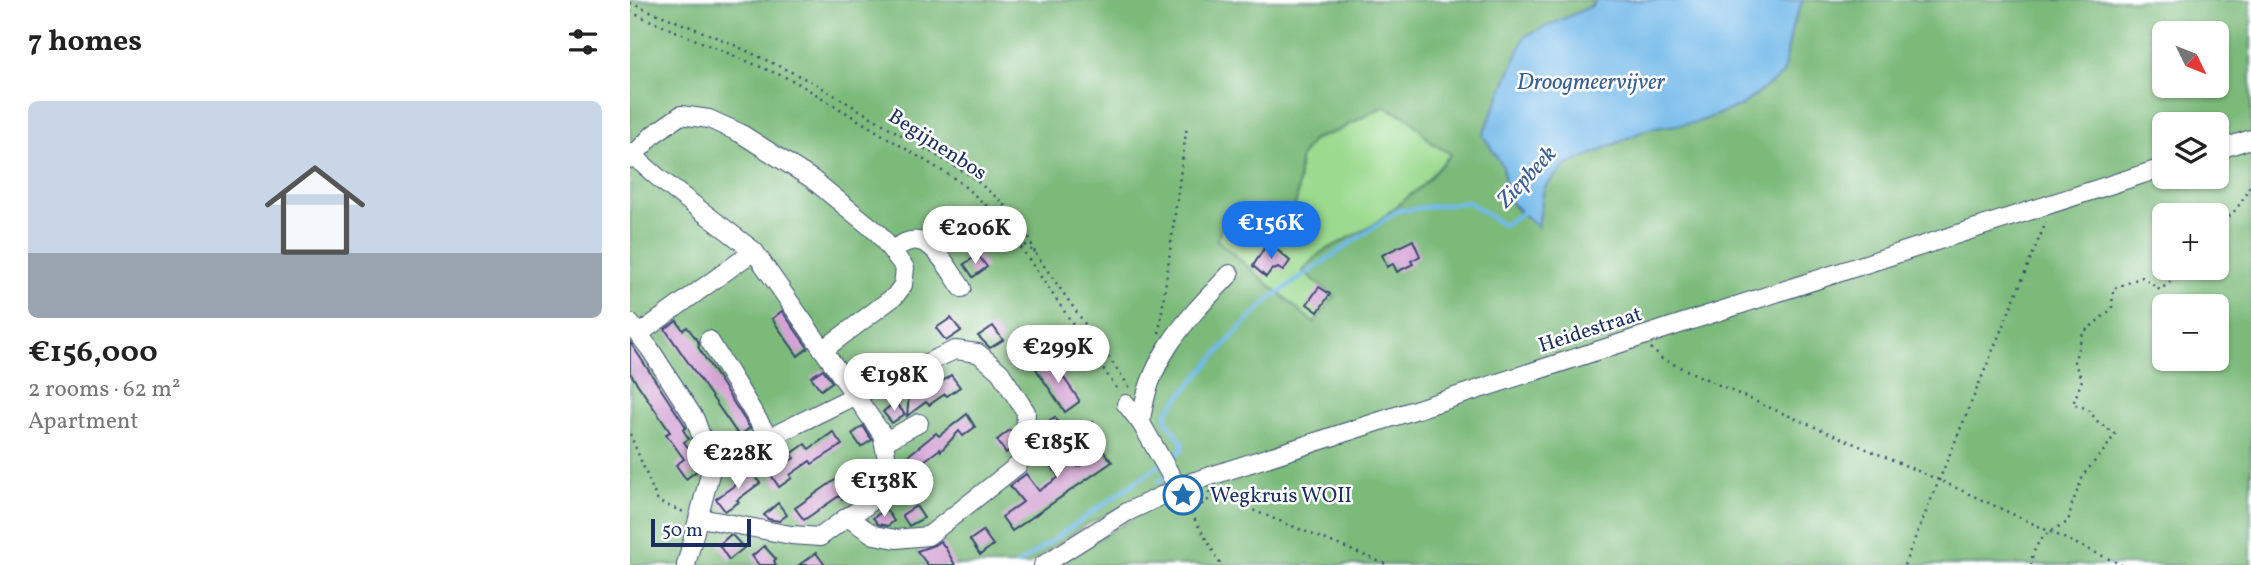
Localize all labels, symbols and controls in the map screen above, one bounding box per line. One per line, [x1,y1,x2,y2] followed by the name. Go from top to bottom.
[28,21,142,63] text: 7 homes
[2152,21,2230,98] north arrow
[2152,21,2229,371] map controls
[564,23,602,61] icon: filters
[1517,67,1666,99] water label: Droogmeervijver
[882,102,992,188] street label: Begijnenbos
[2152,112,2229,189] button: layers
[1490,139,1565,216] water label: Ziepbeek
[252,147,378,273] icon: home
[1222,202,1320,261] pin: €156K
[2152,203,2229,280] button: +
[926,206,1024,266] pin: €206K
[1238,208,1304,240] text: €156K
[939,213,1011,245] text: €206K
[2152,294,2229,371] button: −
[1535,300,1646,361] street label: Heidestraat
[1009,326,1107,385] pin: €299K
[28,332,158,374] text: €156,000
[1023,332,1093,364] text: €299K
[845,354,943,413] pin: €198K
[860,360,928,392] text: €198K
[28,374,180,406] text: 2 rooms · 62 m²
[28,406,139,438] text: Apartment
[1008,420,1106,480] pin: €185K
[1024,427,1090,459] text: €185K
[689,432,787,491] pin: €228K
[703,438,773,470] text: €228K
[835,460,933,519] pin: €138K
[850,466,918,498] text: €138K
[1162,474,1204,516] place icon: Wegkruis WOII
[1210,482,1352,511] place label: Wegkruis WOII
[651,516,751,548] scale bar
[662,518,703,544] text: 50 m

